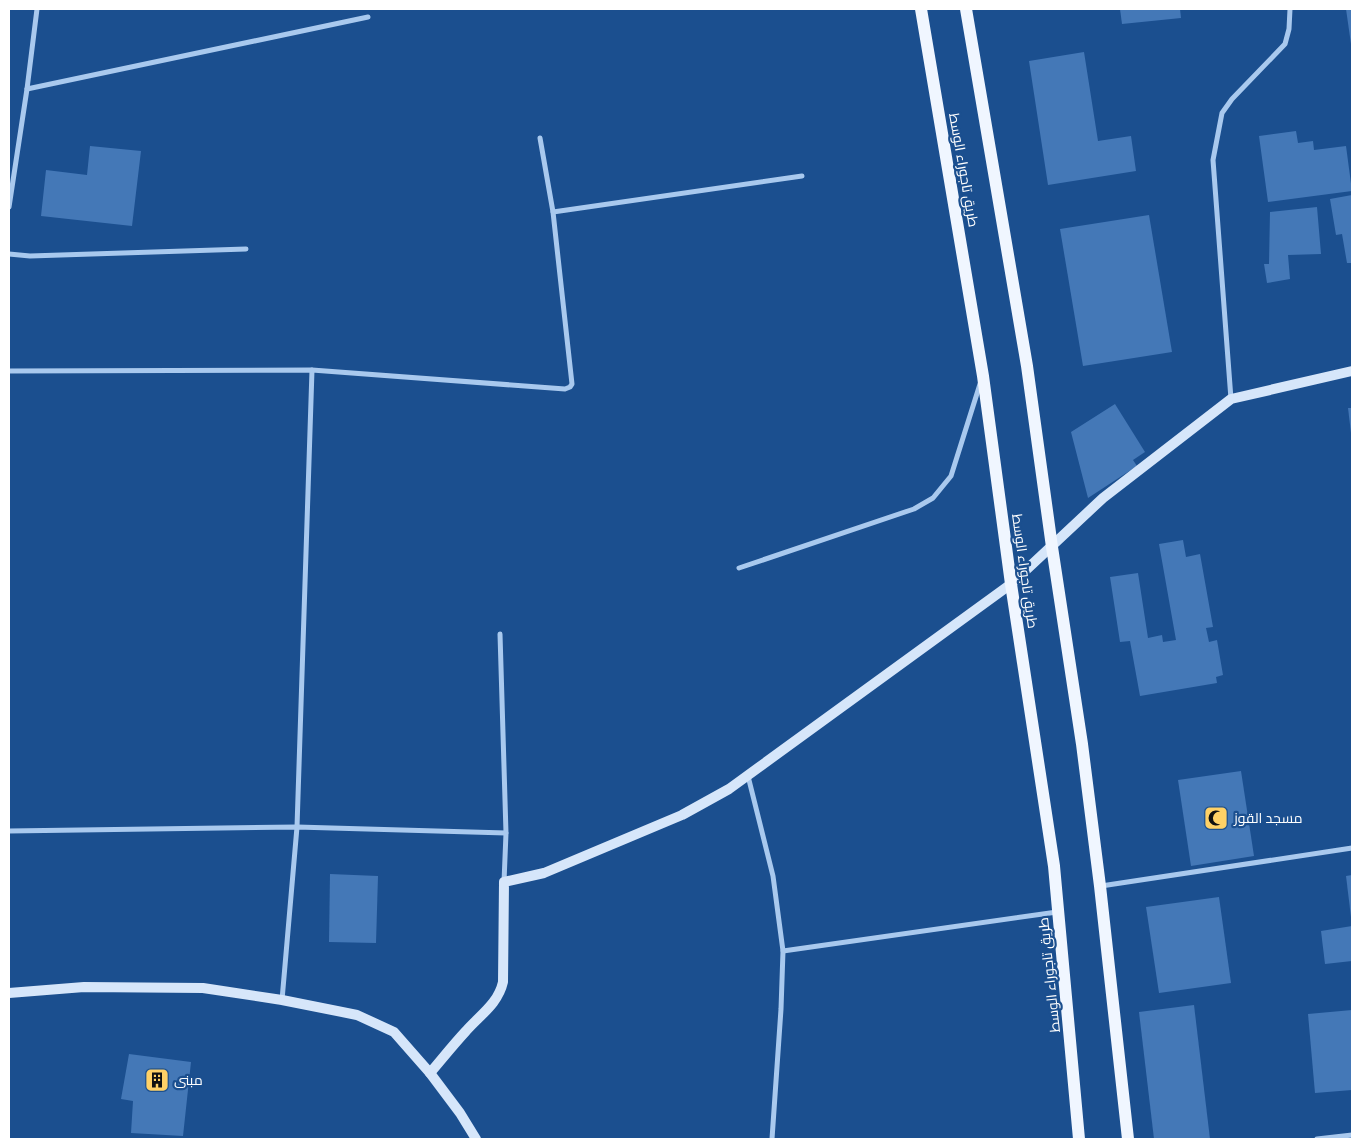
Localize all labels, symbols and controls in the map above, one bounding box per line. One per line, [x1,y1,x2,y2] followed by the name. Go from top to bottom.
[945,112,982,229] street label: طريق تاجوراء الوسط
[1008,513,1041,630] street label: طريق تاجوراء الوسط
[1203,805,1229,831] mosque icon: مسجد القوز
[1233,810,1303,826] place label: مسجد القوز
[1035,917,1064,1033] street label: طريق تاجوراء الوسط
[144,1067,170,1093] building icon: مبنى
[174,1072,203,1088] place label: مبنى

